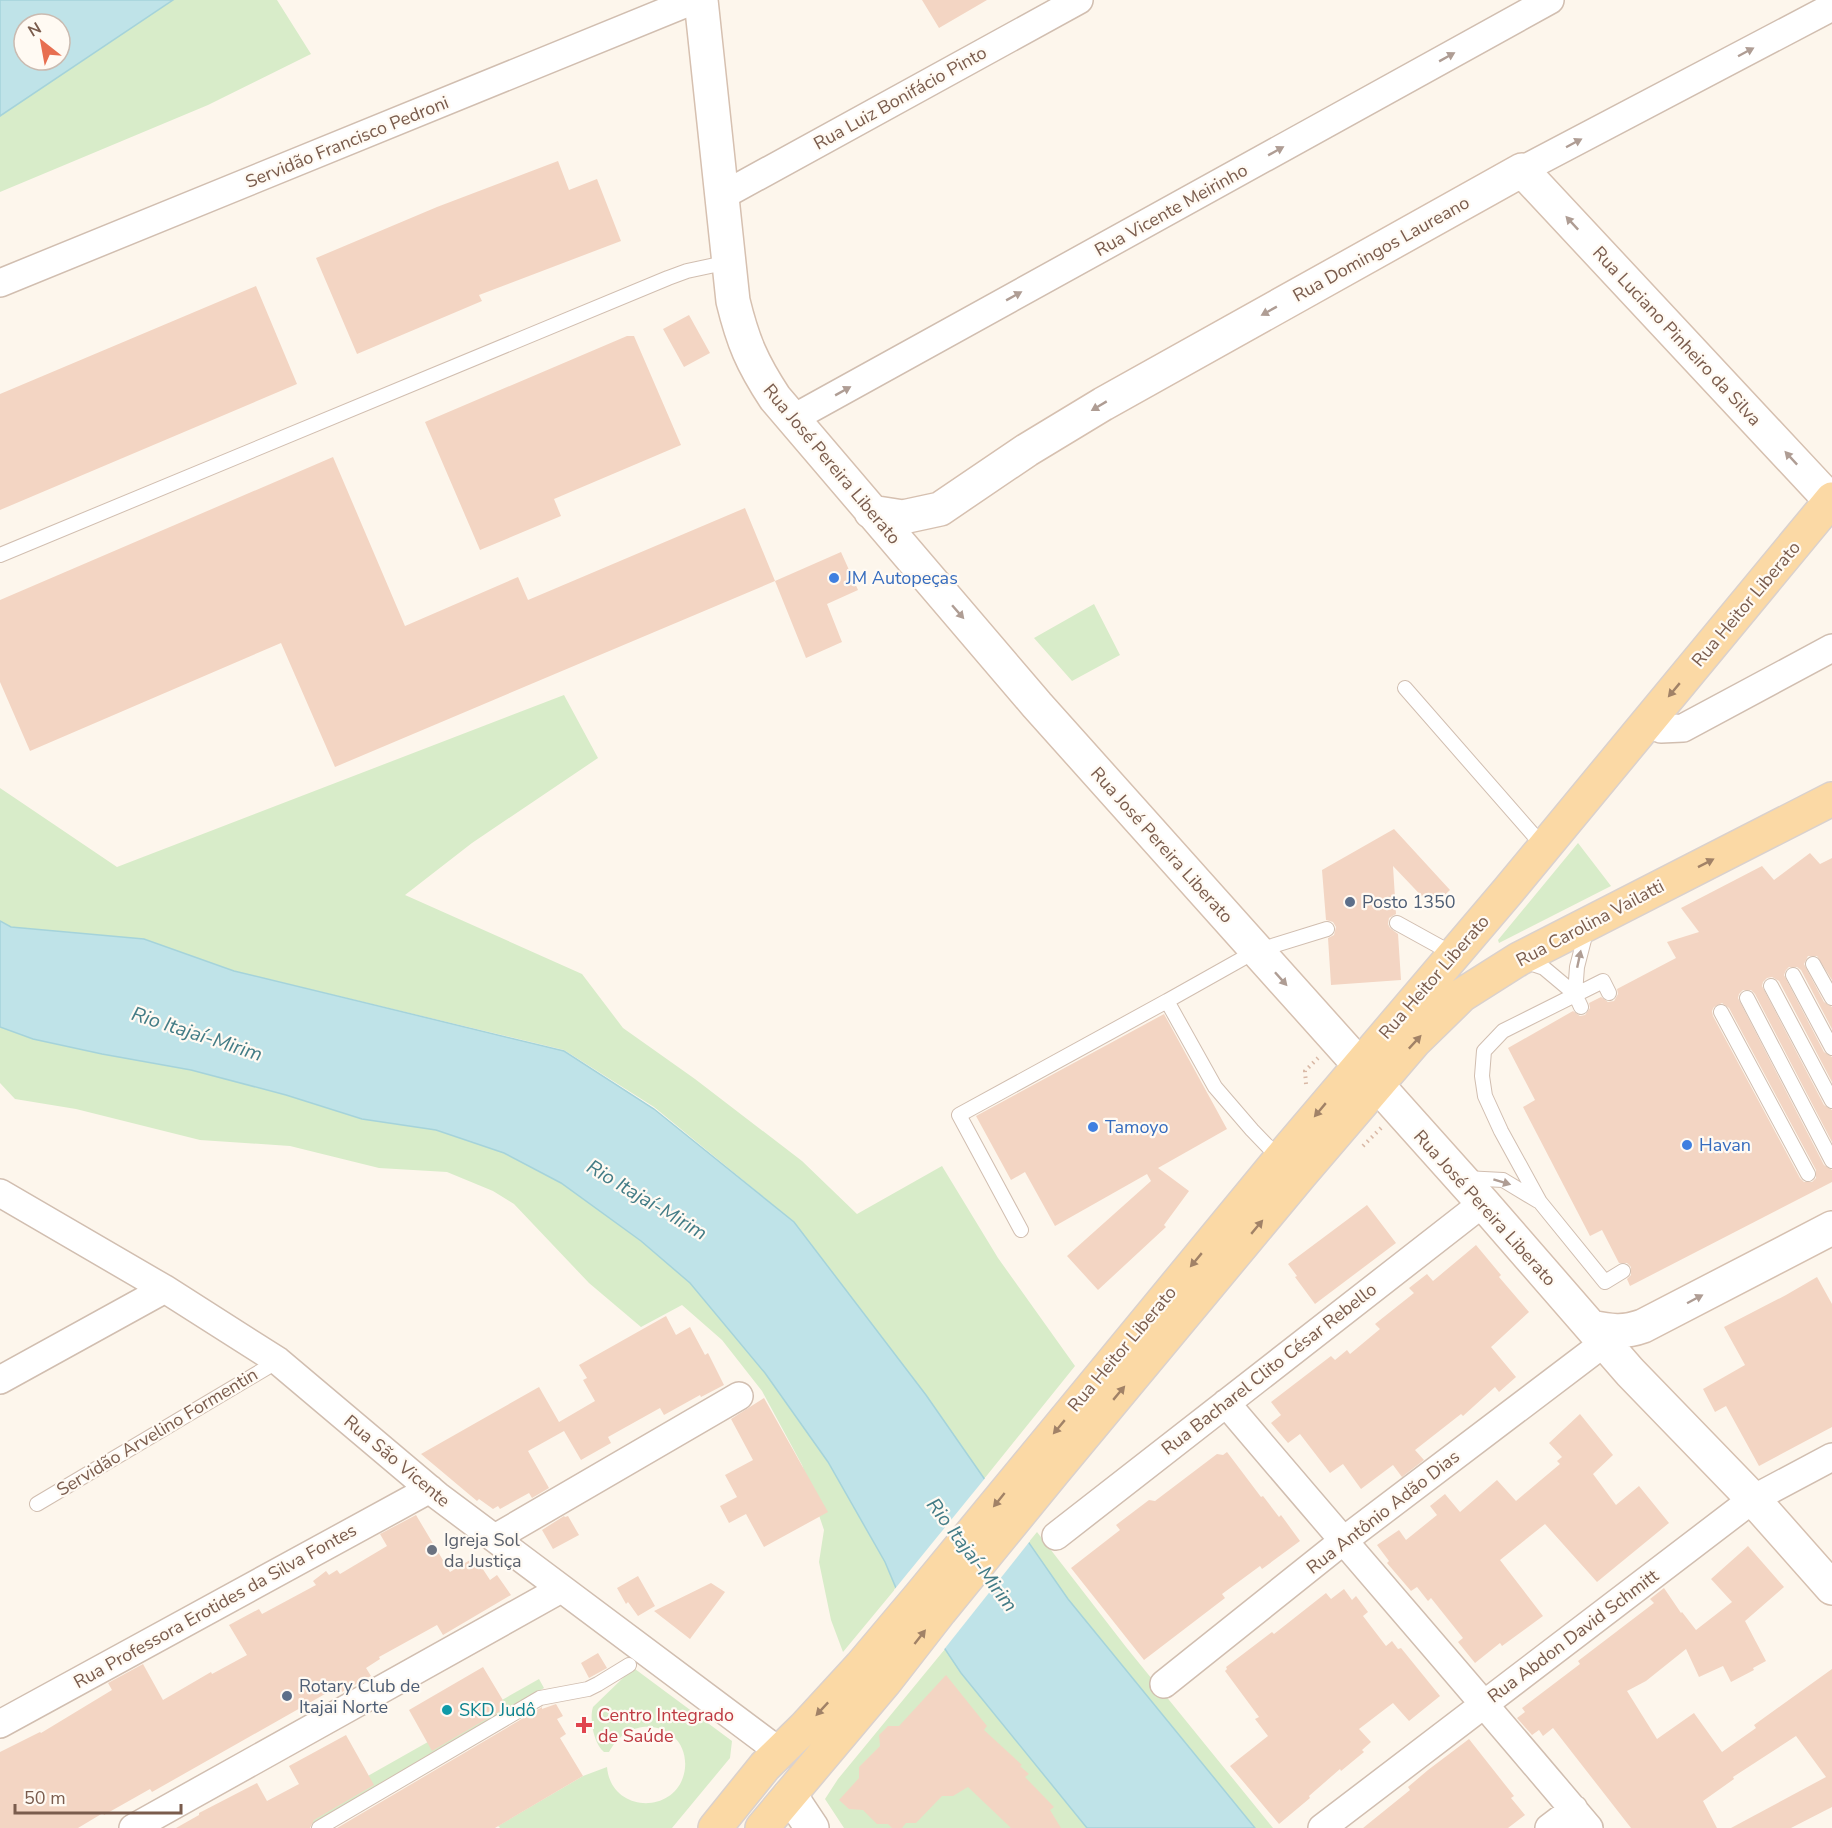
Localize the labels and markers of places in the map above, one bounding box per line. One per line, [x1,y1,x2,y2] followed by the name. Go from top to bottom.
[845,566,958,590] place label: JM Autopeças
[827,571,841,585] marker: JM Autopeças
[1362,890,1456,914] place label: Posto 1350
[1343,895,1357,909] marker: Posto 1350
[1105,1115,1168,1139] place label: Tamoyo
[1086,1120,1100,1134] marker: Tamoyo
[1699,1133,1751,1157] place label: Havan
[1680,1138,1694,1152] marker: Havan
[444,1528,521,1573] place label: Igreja Sol da Justiça
[425,1543,439,1557] marker: Igreja Sol da Justiça
[299,1674,420,1719] place label: Rotary Club de Itajai Norte
[280,1689,294,1703] marker: Rotary Club de Itajai Norte
[459,1698,536,1722] place label: SKD Judô
[440,1703,454,1717] marker: SKD Judô
[598,1703,734,1748] place label: Centro Integrado de Saúde
[575,1716,593,1734] marker: Centro Integrado de Saúde

